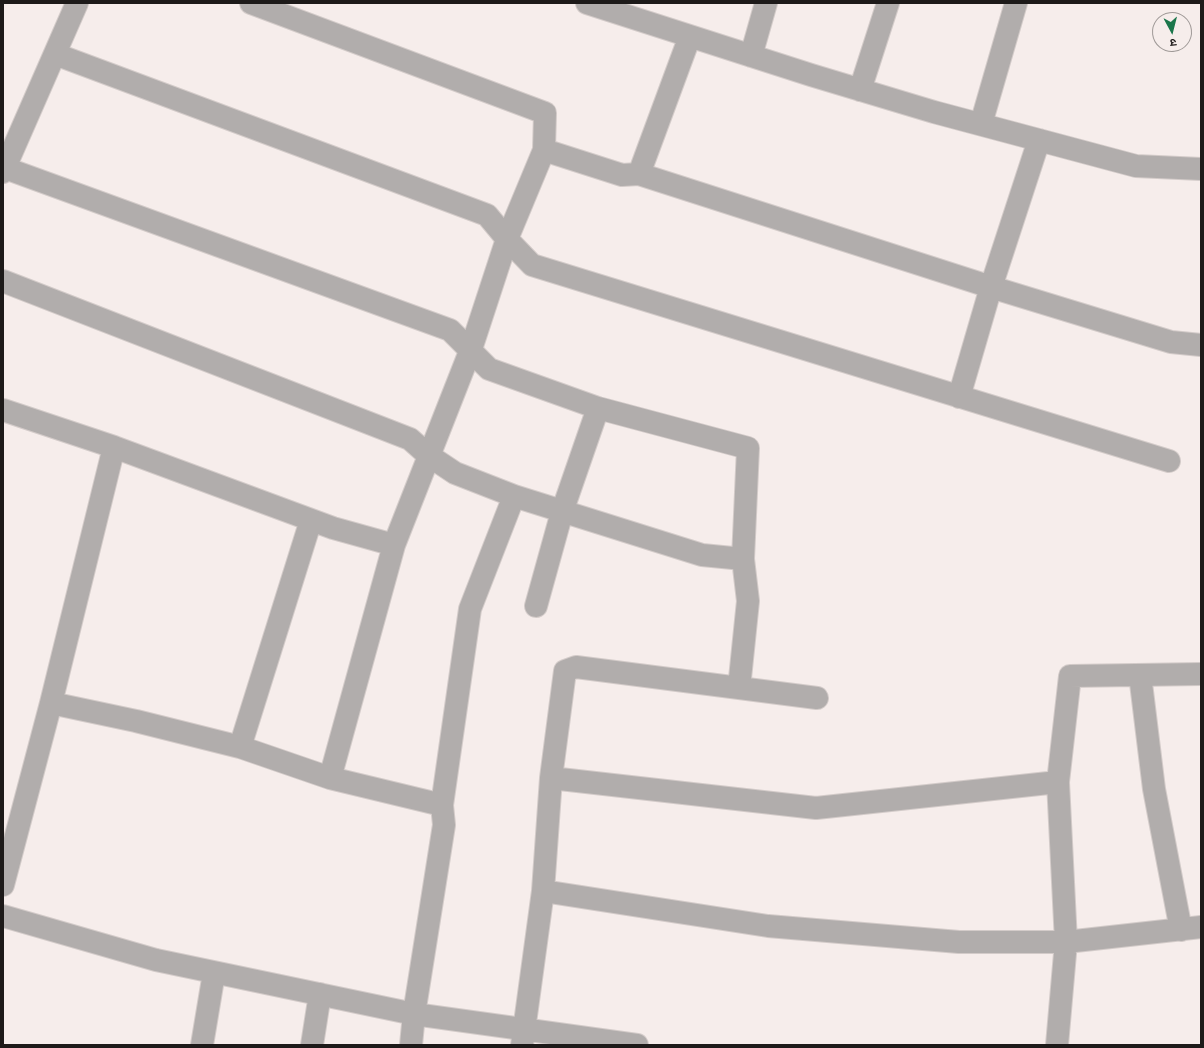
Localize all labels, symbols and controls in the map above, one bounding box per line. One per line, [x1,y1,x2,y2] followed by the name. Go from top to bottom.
[1152,12,1192,52] north arrow
[1169,36,1177,50] text: उ

